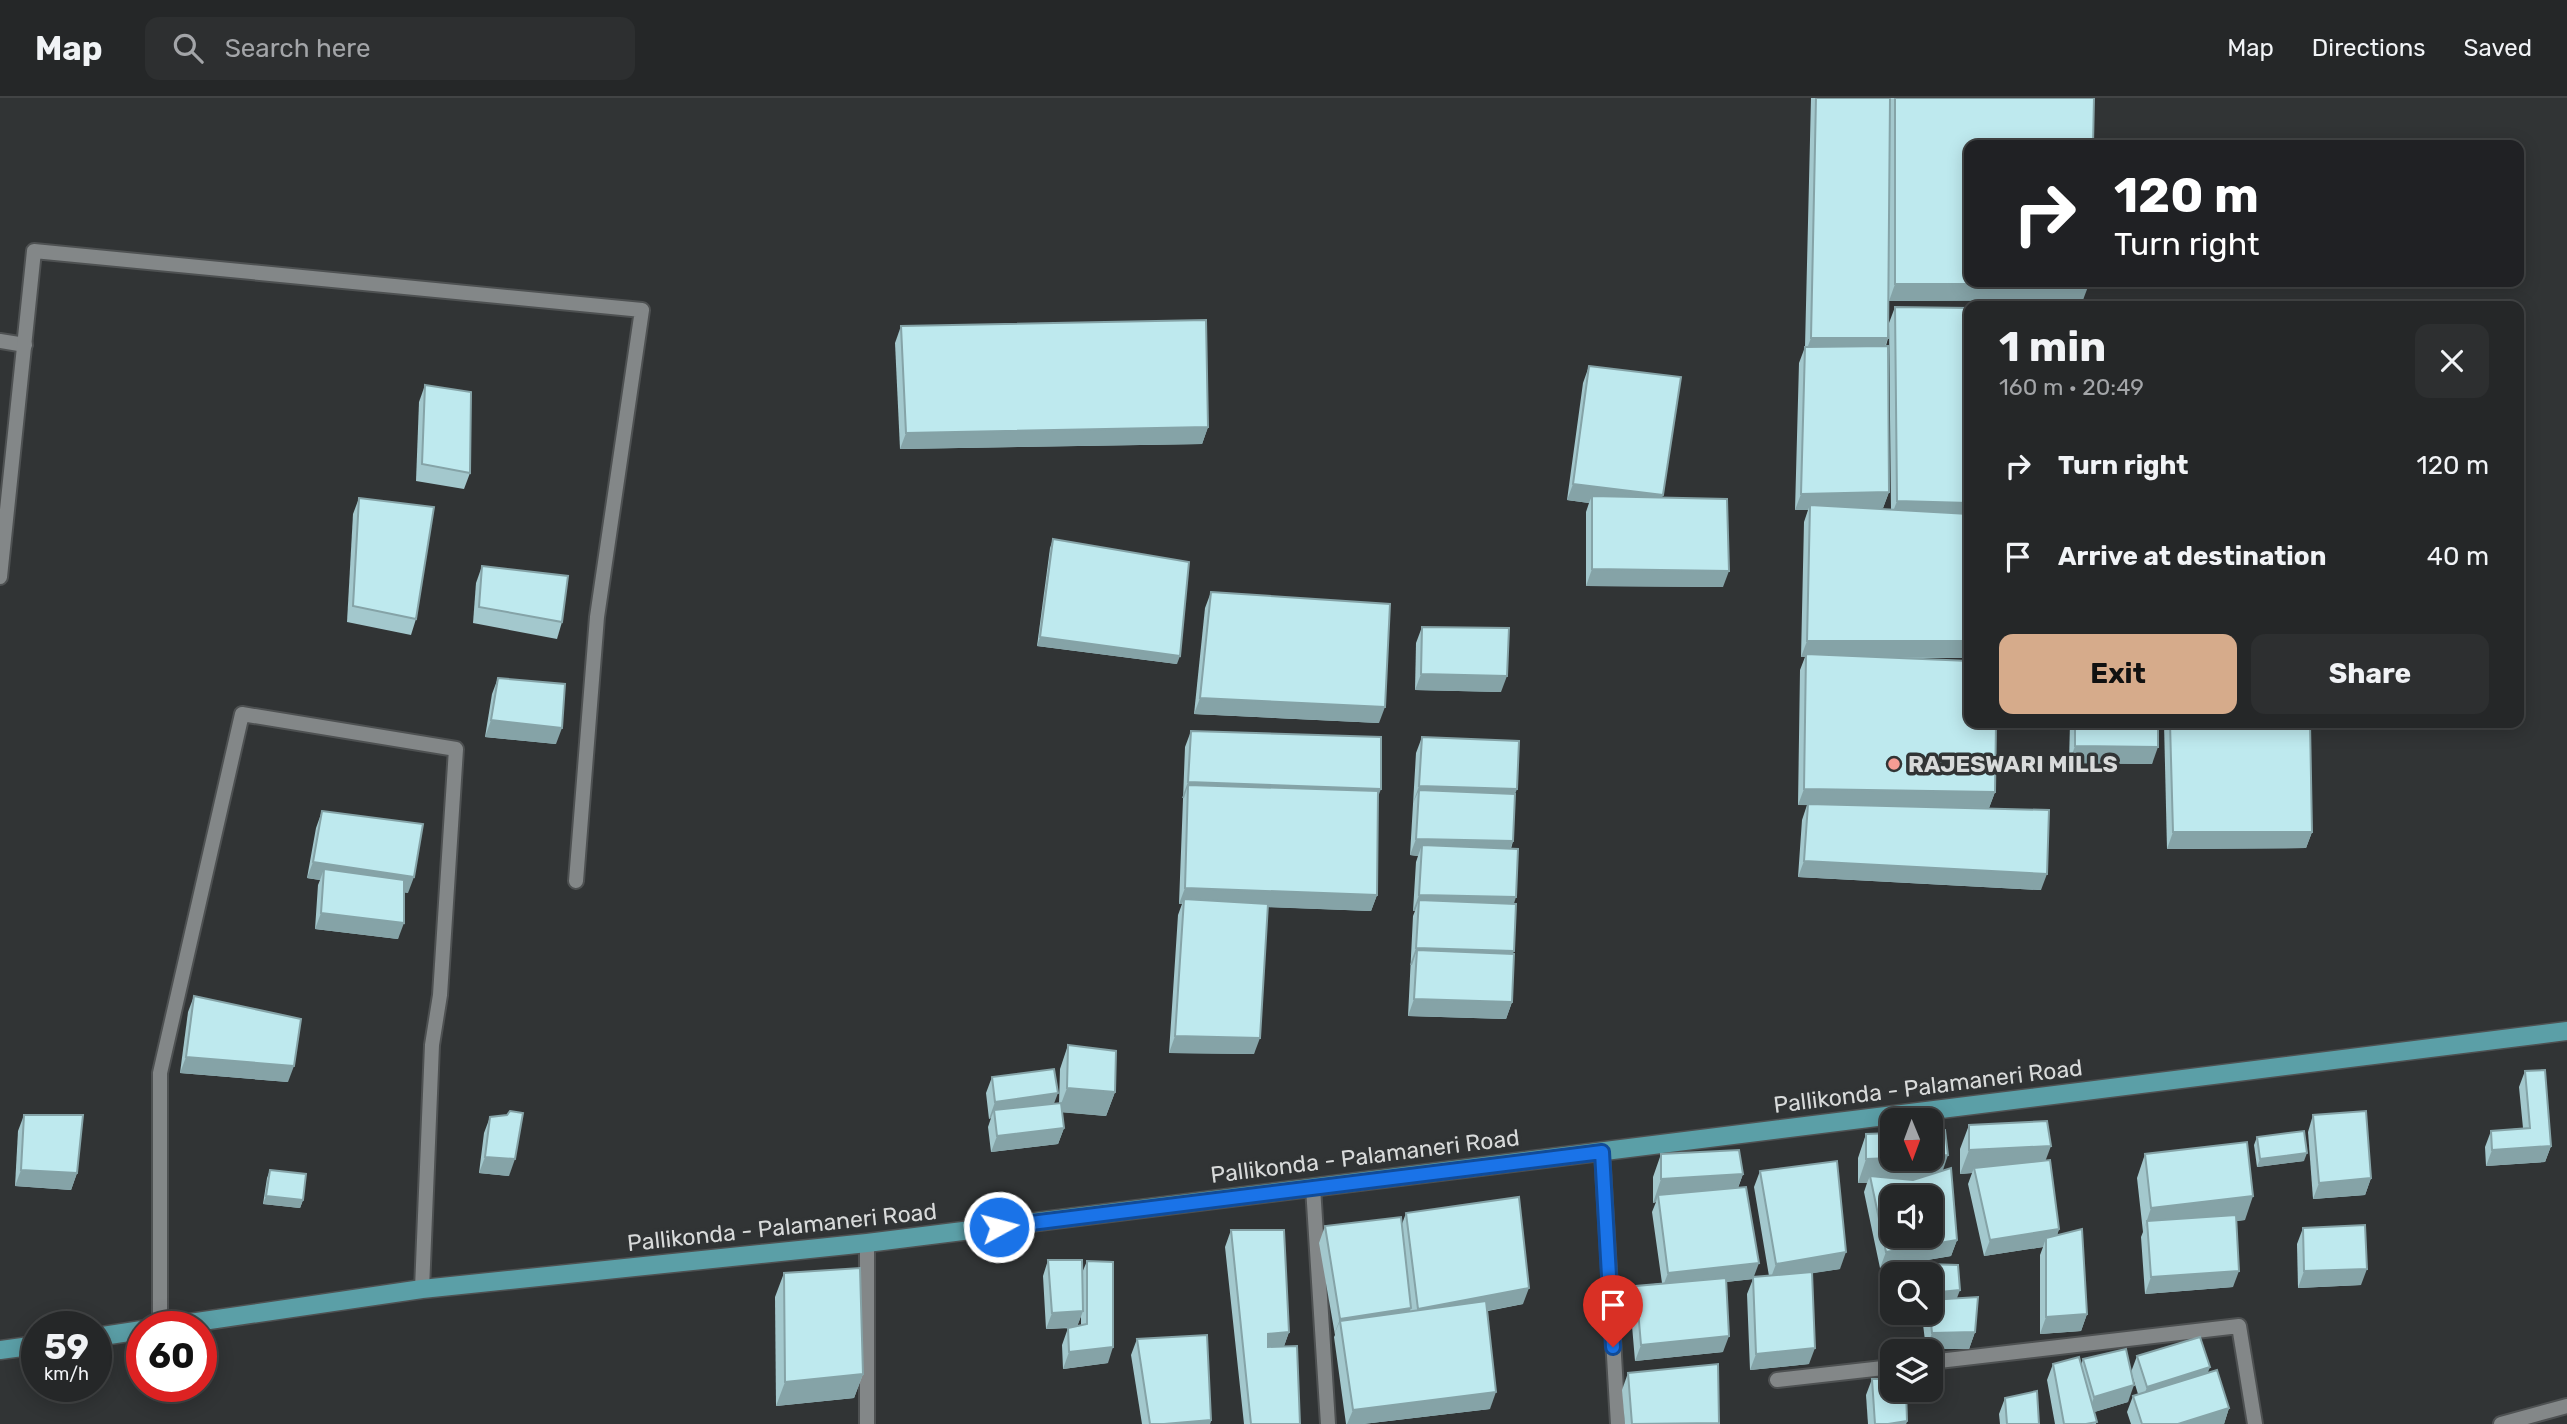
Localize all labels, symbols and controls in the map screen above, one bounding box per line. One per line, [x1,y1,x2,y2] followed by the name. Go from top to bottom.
[145,17,635,80] search box
[35,29,103,68] text: Map
[169,29,207,67] icon: search
[225,33,370,64] text: Search here
[2227,34,2274,62] text: Map
[2312,34,2425,62] text: Directions
[2463,34,2532,62] text: Saved
[2114,166,2259,224] text: 120 m
[1999,168,2090,259] icon: right
[2114,225,2259,263] text: Turn right
[1999,322,2106,372] text: 1 min
[2415,324,2489,398] button: close
[1999,373,2144,401] text: 160 m · 20:49
[1999,447,2037,485] icon: right
[2058,450,2188,481] text: Turn right
[2417,450,2489,481] text: 120 m
[1999,538,2037,576] icon: arrive
[2058,541,2326,572] text: Arrive at destination
[2427,541,2489,572] text: 40 m
[1999,634,2237,714] button: Exit
[2251,634,2489,714] button: Share
[1908,750,2118,778] place label: RAJESWARI MILLS
[1886,756,1902,772] marker: RAJESWARI MILLS
[1772,1053,2084,1119] street label: Pallikonda - Palamaneri Road
[1880,1108,1942,1171] north arrow
[1880,1108,1943,1402] map controls
[1209,1123,1521,1189] street label: Pallikonda - Palamaneri Road
[1880,1185,1943,1248] button: sound
[962,1190,1036,1264] position arrow
[626,1197,938,1257] street label: Pallikonda - Palamaneri Road
[1880,1262,1943,1325] button: search
[1583,1275,1643,1347] pin
[1594,1286,1632,1324] icon: arrive
[126,1311,217,1402] speed limit sign: 60
[44,1326,89,1368] text: 59
[1880,1339,1943,1402] button: layers
[44,1363,89,1385] text: km/h

